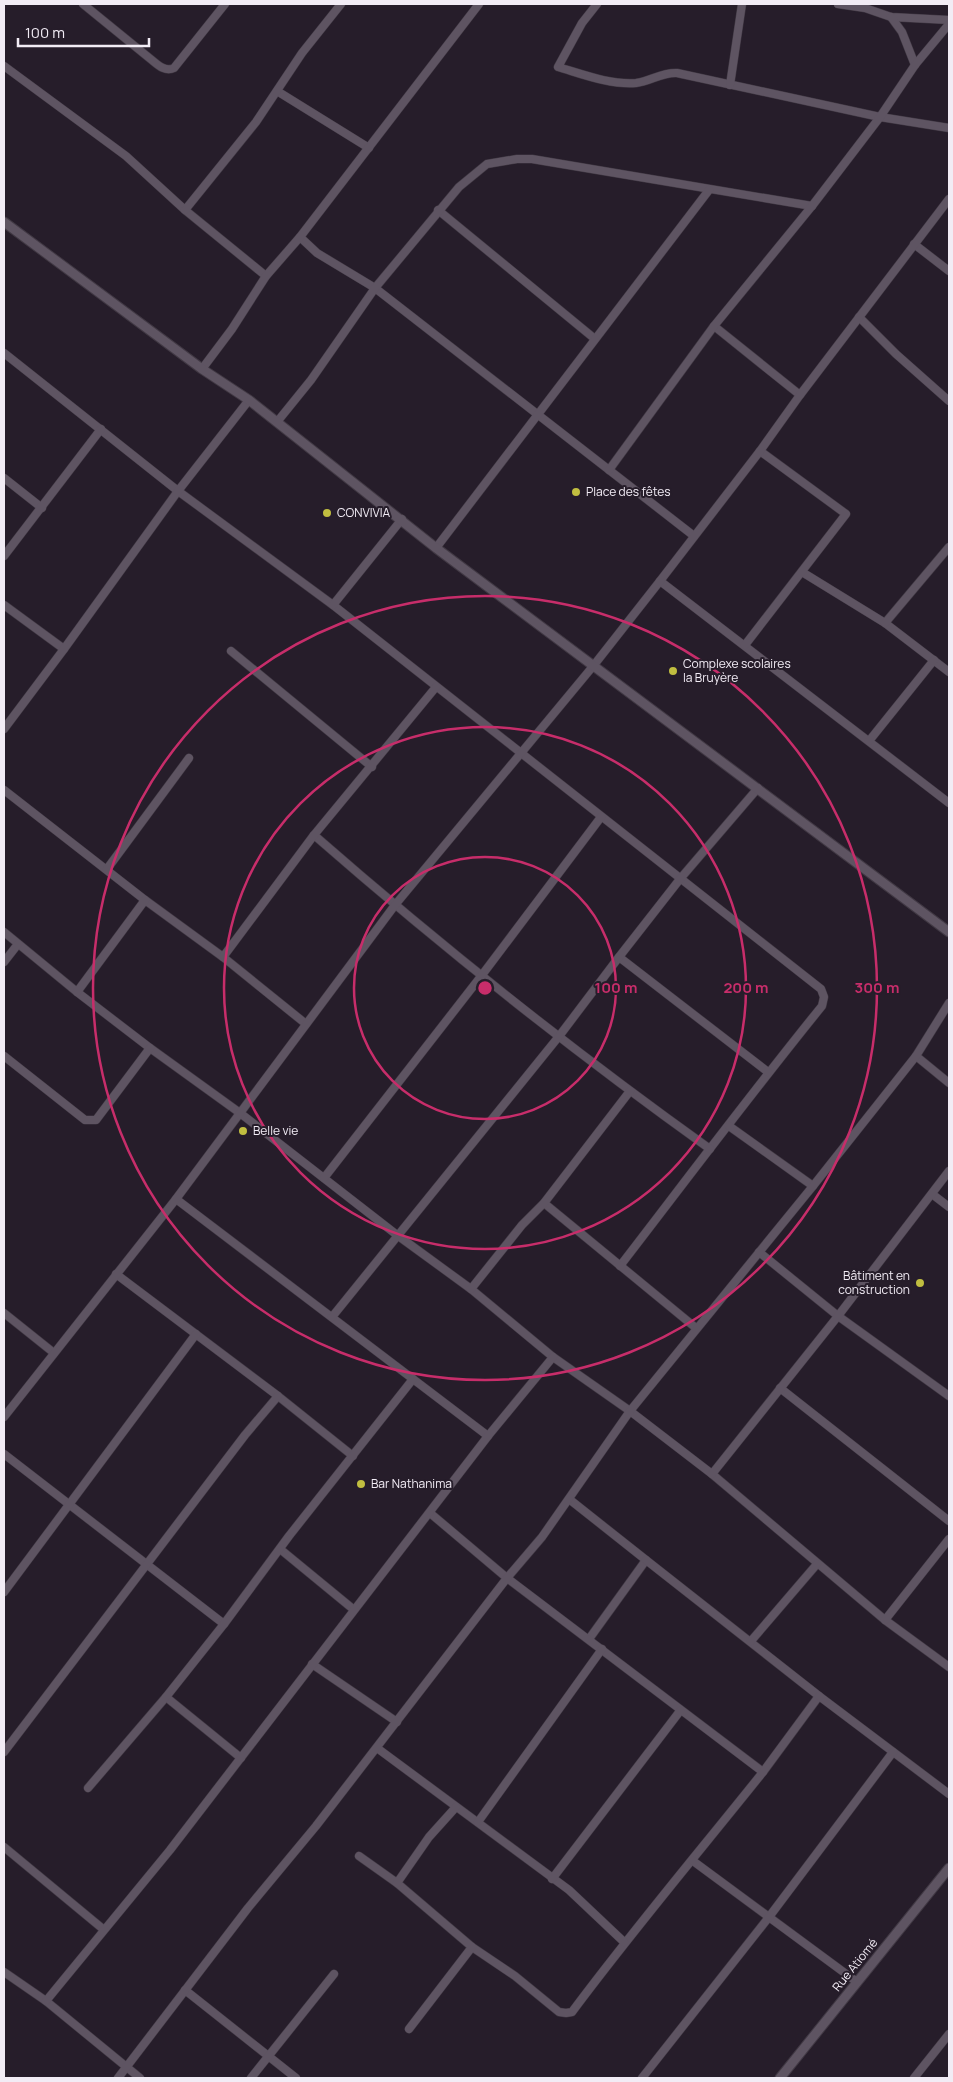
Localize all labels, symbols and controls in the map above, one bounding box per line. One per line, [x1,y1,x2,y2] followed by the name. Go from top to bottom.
[18,15,149,47] scale bar
[25,22,65,43] text: 100 m
[586,483,671,500] place label: Place des fêtes
[570,486,582,498] marker: Place des fêtes
[337,504,391,521] place label: CONVIVIA
[321,507,333,519] marker: CONVIVIA
[683,655,791,686] place label: Complexe scolaires la Bruyère
[667,665,679,677] marker: Complexe scolaires la Bruyère
[595,977,637,998] text: 100 m
[723,977,769,998] text: 200 m
[855,977,899,998] text: 300 m
[476,979,494,997] centre of rings
[253,1122,298,1139] place label: Belle vie
[237,1125,249,1137] marker: Belle vie
[838,1267,910,1298] place label: Bâtiment en construction
[914,1277,926,1289] marker: Bâtiment en construction
[371,1475,452,1492] place label: Bar Nathanima
[355,1478,367,1490] marker: Bar Nathanima
[828,1935,881,1995] street label: Rue Atiomé

